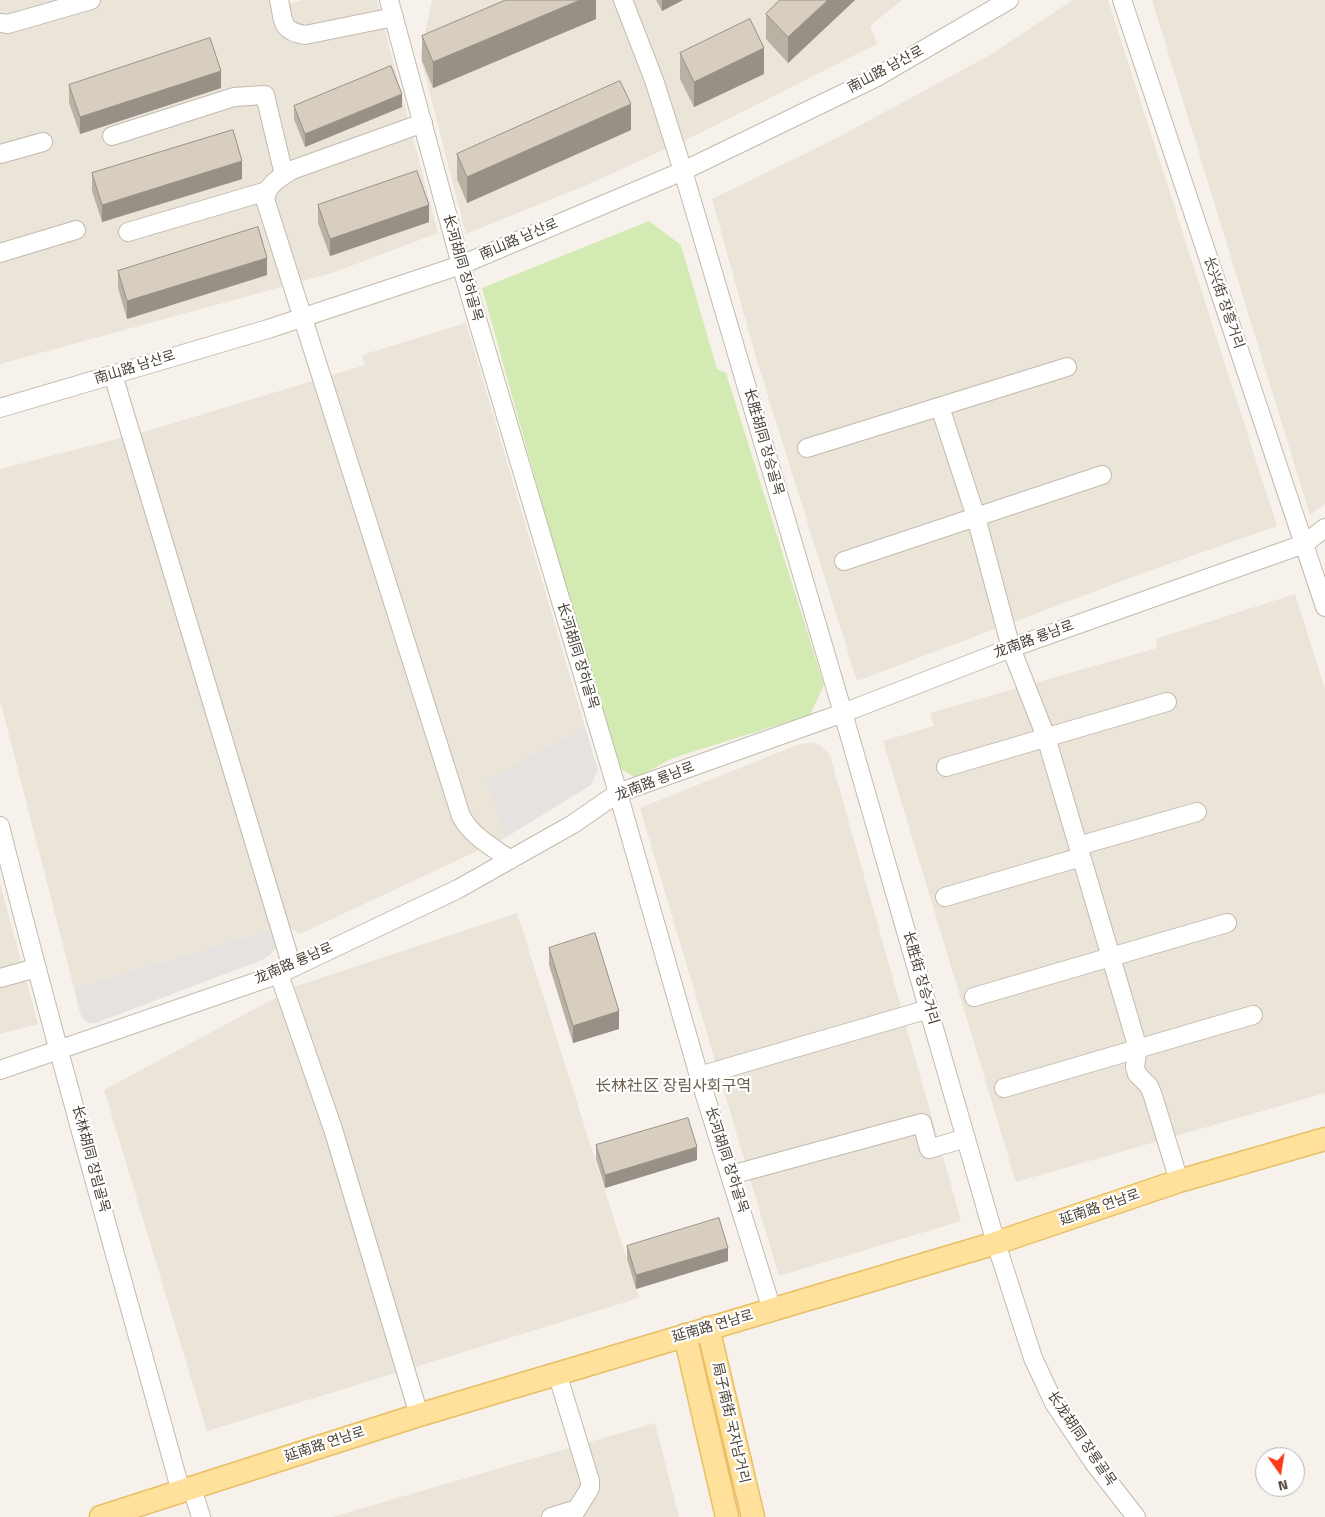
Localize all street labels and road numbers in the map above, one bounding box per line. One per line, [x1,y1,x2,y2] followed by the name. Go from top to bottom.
[845,43,927,97] street label: 南山路 남산로
[439,213,485,323] street label: 长河胡同 장하골목
[477,216,561,264] street label: 南山路 남산로
[1199,255,1247,351] street label: 长兴街 장흥거리
[93,348,177,388] street label: 南山路 남산로
[740,387,786,497] street label: 长胜胡同 장승골목
[553,601,601,711] street label: 长河胡同 장하골목
[992,618,1076,662] street label: 龙南路 룡남로
[613,759,697,805] street label: 龙南路 룡남로
[899,929,941,1027] street label: 长胜街 장승거리
[252,940,336,988] street label: 龙南路 룡남로
[68,1103,112,1215] street label: 长林胡同 장림골목
[701,1105,751,1215] street label: 长河胡同 장하골목
[1058,1186,1142,1230] street label: 延南路 연남로
[670,1307,756,1347] street label: 延南路 연남로
[708,1361,752,1485] street label: 局子南街 국자남거리
[1043,1388,1119,1490] street label: 长龙胡同 장룡골목
[283,1424,367,1466] street label: 延南路 연남로

